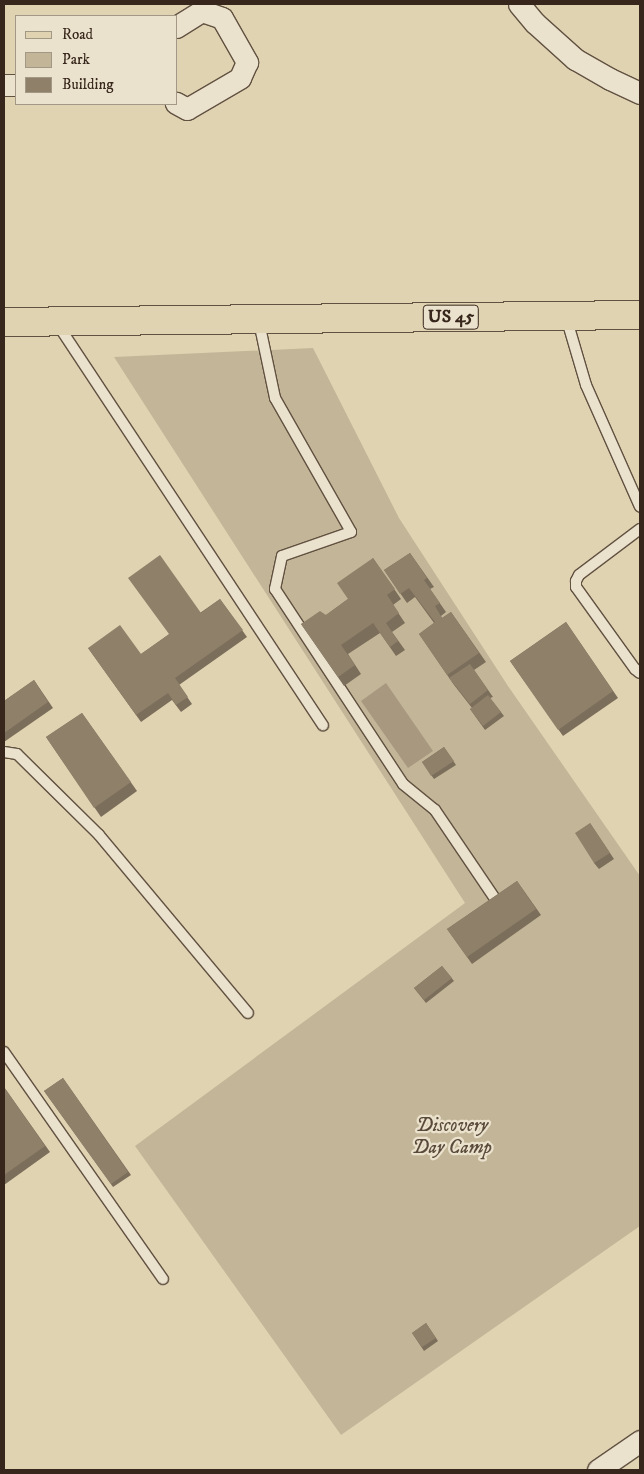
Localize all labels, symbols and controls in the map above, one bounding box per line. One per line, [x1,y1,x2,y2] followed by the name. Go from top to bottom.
[15,15,178,105] legend
[62,25,93,44] text: Road
[62,50,90,69] text: Park
[62,75,114,94] text: Building
[422,302,480,332] road number: US 45
[412,1115,492,1159] park label: Discovery Day Camp

